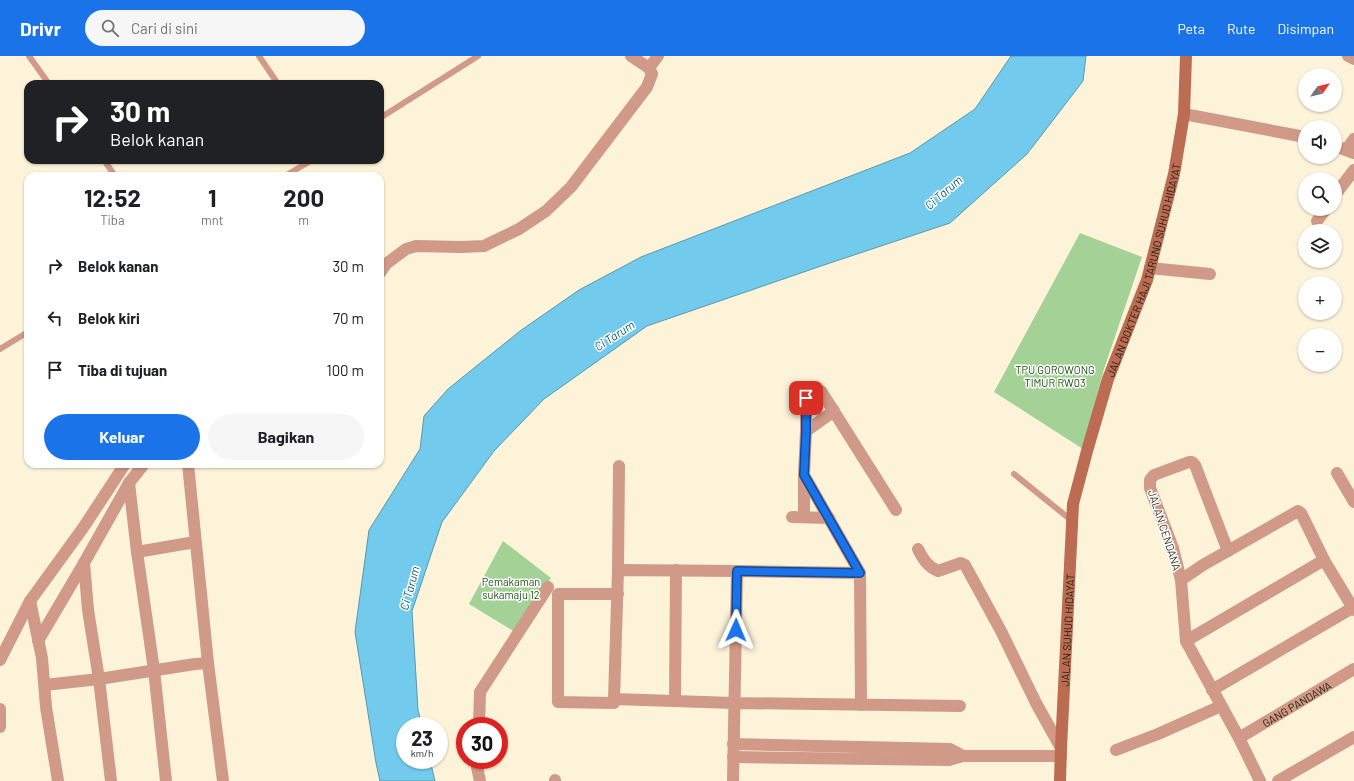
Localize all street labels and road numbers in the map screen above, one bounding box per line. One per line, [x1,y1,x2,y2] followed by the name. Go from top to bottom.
[1103,162,1182,378] street label: JALAN DOKTER HAJI TARUNO SUHUD HIDAYAT
[1146,488,1184,572] street label: JALAN CENDANA
[1058,573,1076,687] street label: JALAN SUHUD HIDAYAT
[1260,678,1334,729] street label: GANG PANDAWA

